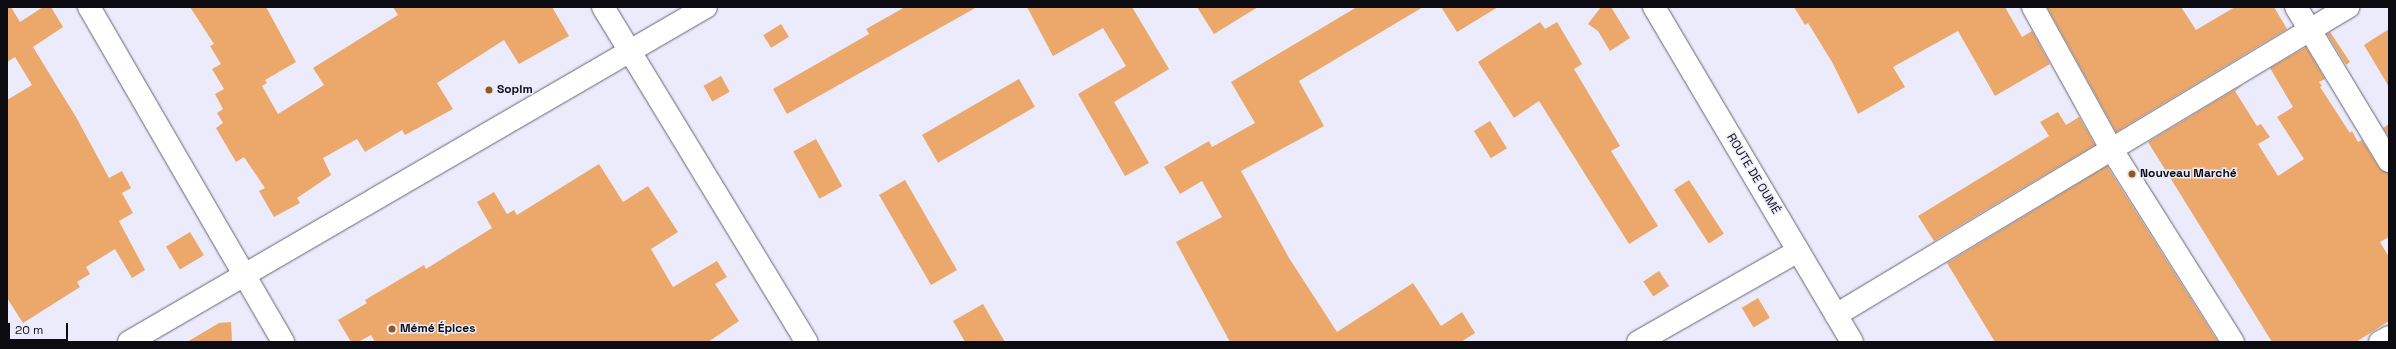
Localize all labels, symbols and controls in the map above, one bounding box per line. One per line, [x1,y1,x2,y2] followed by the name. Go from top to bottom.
[497,83,533,97] place label: Sopim
[484,85,494,95] marker: Sopim
[1723,131,1783,217] street label: ROUTE DE OUMÉ
[2140,167,2237,181] place label: Nouveau Marché
[2127,169,2137,179] marker: Nouveau Marché
[10,315,70,341] scale bar
[15,322,43,338] text: 20 m
[400,322,475,336] place label: Mémé Épices
[387,324,397,334] marker: Mémé Épices

